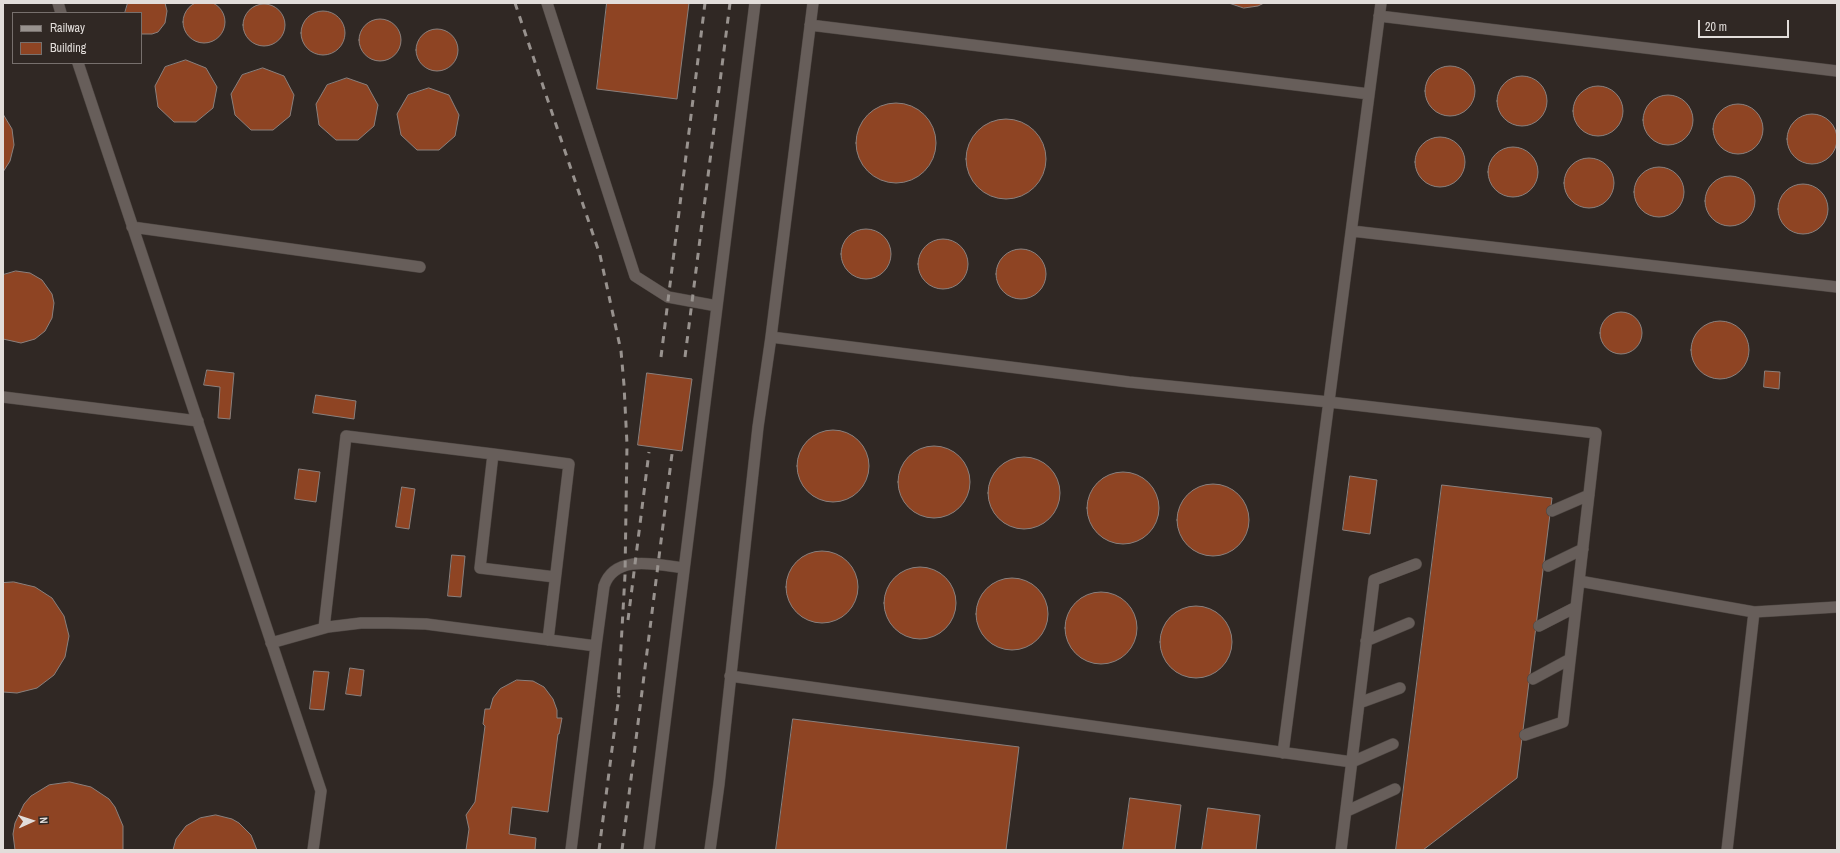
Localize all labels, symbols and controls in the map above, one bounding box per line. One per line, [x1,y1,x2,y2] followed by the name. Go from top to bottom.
[12,12,142,64] legend
[1700,12,1791,38] scale bar
[1705,19,1727,35] text: 20 m
[50,20,85,36] text: Railway
[50,40,86,56] text: Building
[12,801,52,841] north arrow
[37,817,51,824] text: N

